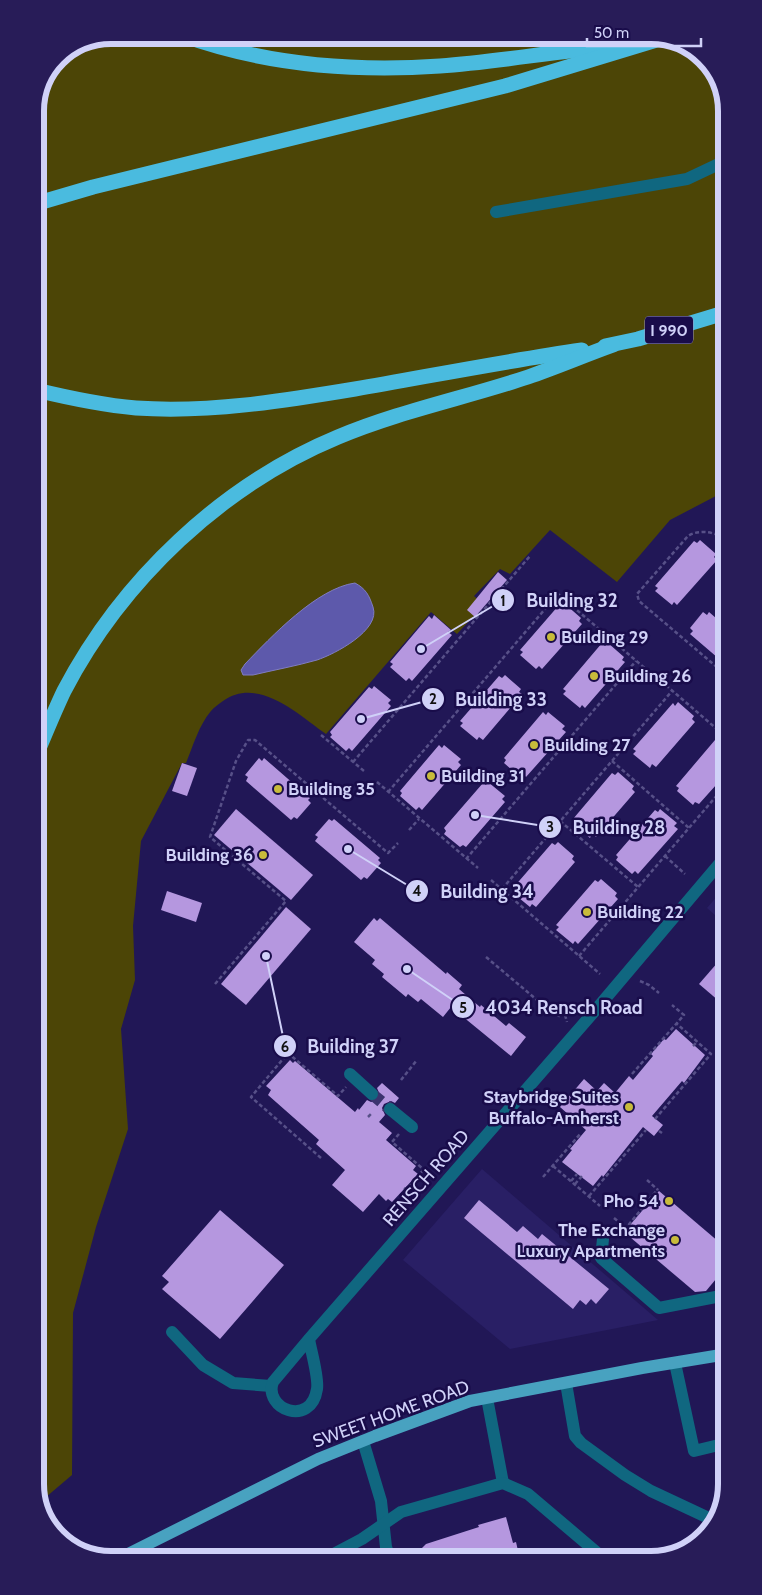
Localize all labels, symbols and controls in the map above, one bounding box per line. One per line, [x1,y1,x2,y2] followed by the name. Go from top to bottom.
[587,15,701,47] scale bar
[594,24,629,42] text: 50 m
[645,316,693,344] road number: I 990
[491,583,628,617] callout: Building 32
[526,589,618,612] text: Building 32
[500,592,506,610] text: 1
[561,626,648,648] place label: Building 29
[545,631,557,643] marker: Building 29
[604,665,691,687] place label: Building 26
[588,670,600,682] marker: Building 26
[420,682,557,716] callout: Building 33
[455,688,547,711] text: Building 33
[429,690,437,708] text: 2
[544,734,631,756] place label: Building 27
[528,739,540,751] marker: Building 27
[441,765,525,787] place label: Building 31
[425,770,437,782] marker: Building 31
[288,778,375,800] place label: Building 35
[272,783,284,795] marker: Building 35
[538,810,676,844] callout: Building 28
[573,816,665,839] text: Building 28
[546,818,554,836] text: 3
[166,844,253,866] place label: Building 36
[257,849,269,861] marker: Building 36
[405,874,543,908] callout: Building 34
[440,880,534,903] text: Building 34
[412,882,422,900] text: 4
[597,901,684,923] place label: Building 22
[581,906,593,918] marker: Building 22
[451,990,653,1024] callout: 4034 Rensch Road
[485,996,643,1019] text: 4034 Rensch Road
[459,999,467,1017] text: 5
[273,1029,409,1063] callout: Building 37
[307,1035,399,1058] text: Building 37
[281,1038,289,1056] text: 6
[484,1086,619,1129] place label: Staybridge Suites Buffalo-Amherst
[623,1101,635,1113] marker: Staybridge Suites Buffalo-Amherst
[378,1125,474,1231] street label: RENSCH ROAD
[603,1190,659,1212] place label: Pho 54
[663,1195,675,1207] marker: Pho 54
[517,1219,665,1262] place label: The Exchange Luxury Apartments
[669,1234,681,1246] marker: The Exchange Luxury Apartments
[310,1375,472,1453] street label: SWEET HOME ROAD

